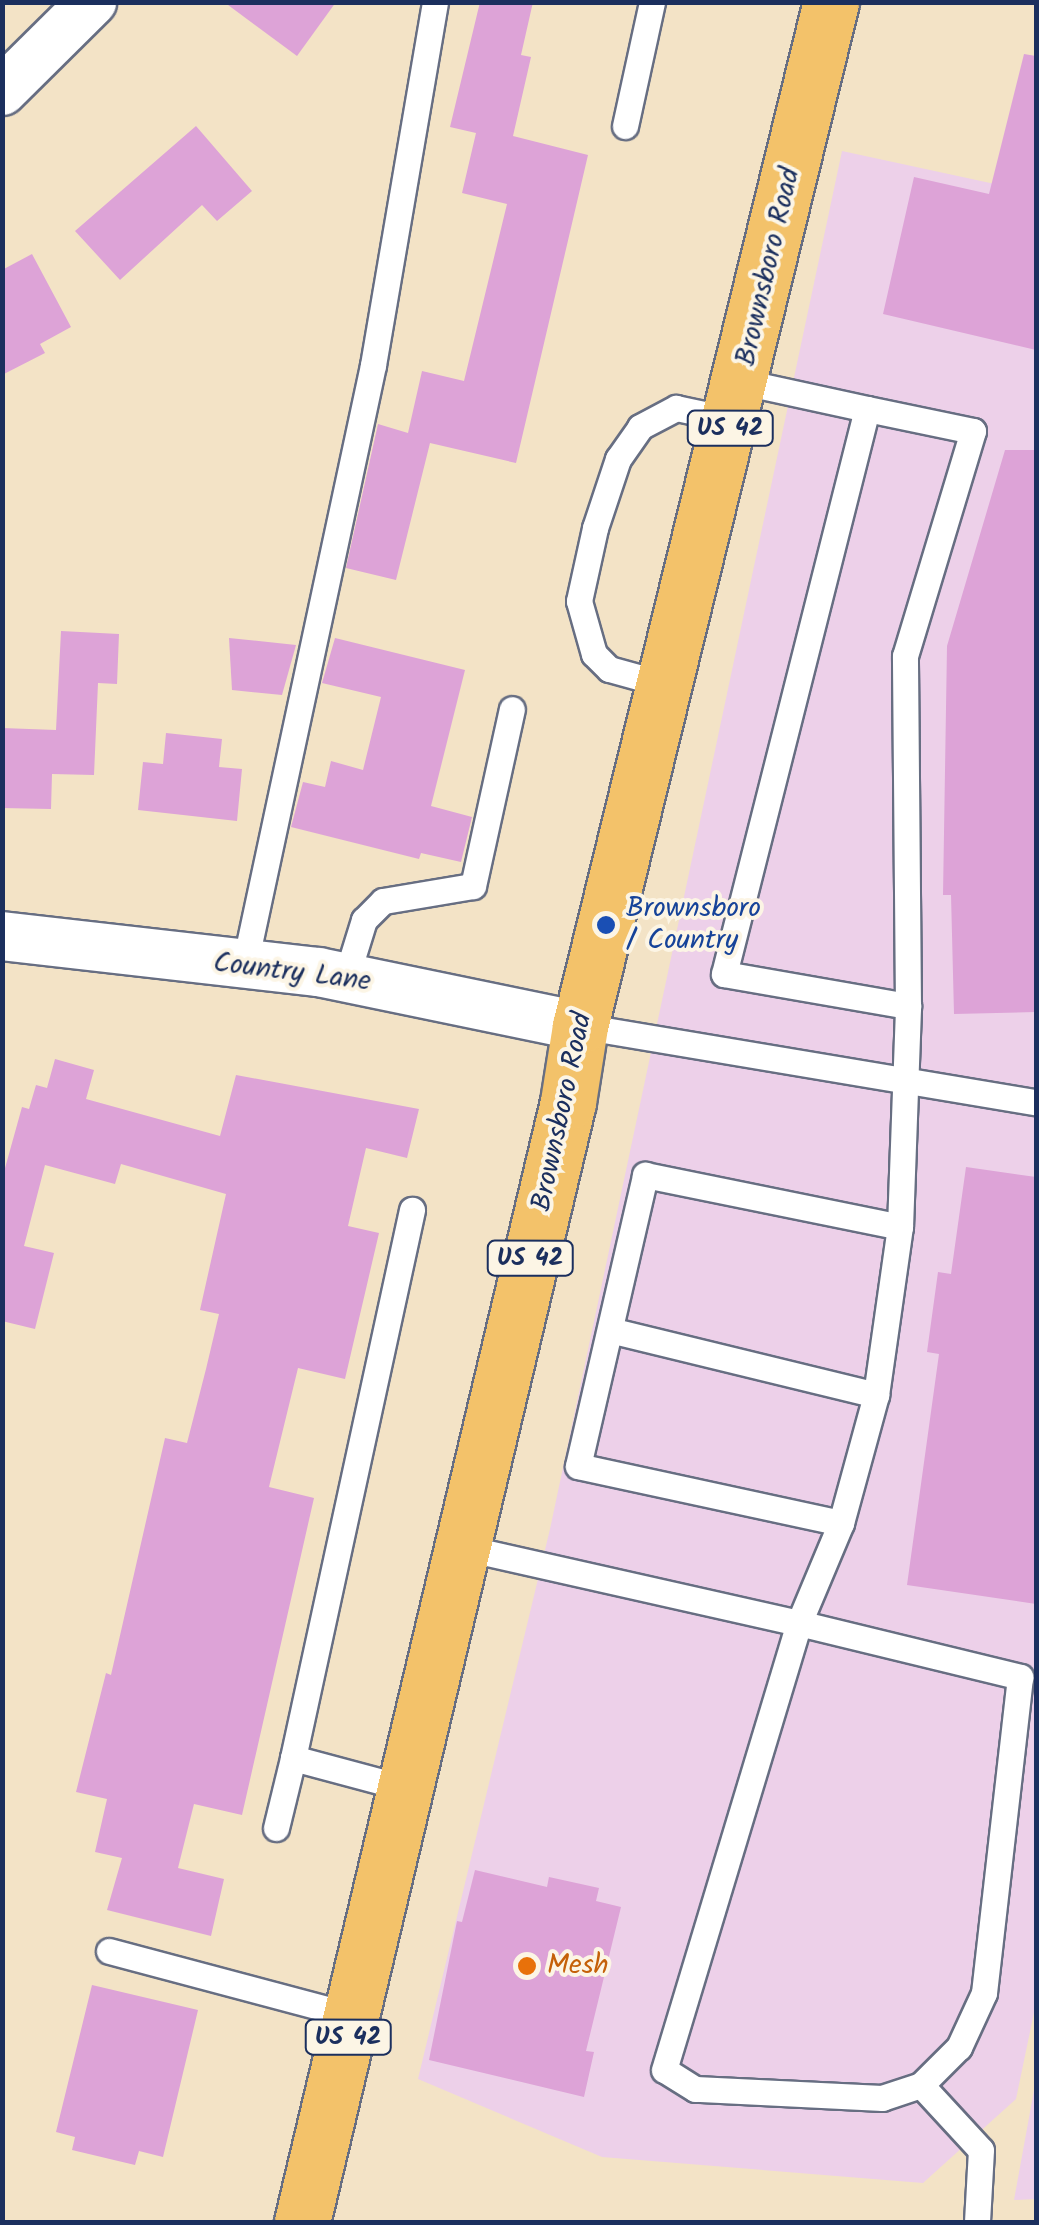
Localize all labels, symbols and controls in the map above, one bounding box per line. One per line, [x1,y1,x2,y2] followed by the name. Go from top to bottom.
[730,165,808,369] street label: Brownsboro Road
[685,408,775,448] road number: US 42
[626,892,761,958] place label: Brownsboro / Country
[595,914,617,936] marker: Brownsboro / Country
[211,947,373,999] street label: Country Lane
[526,1010,600,1214] street label: Brownsboro Road
[485,1238,575,1278] road number: US 42
[547,1949,609,1983] place label: Mesh
[516,1955,538,1977] marker: Mesh
[303,2017,393,2057] road number: US 42

